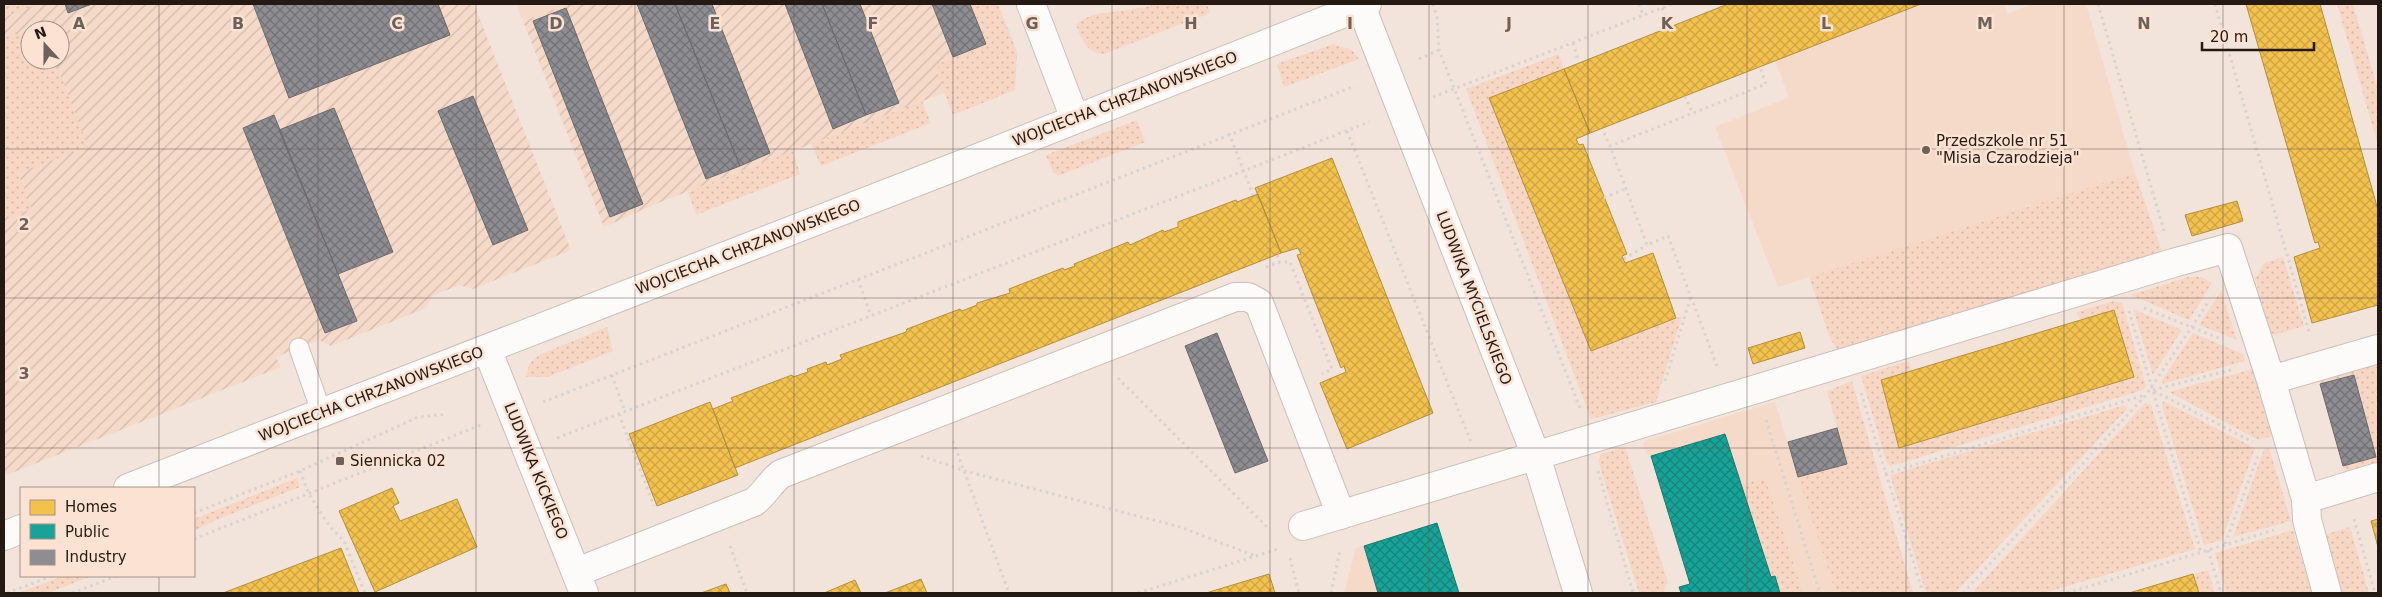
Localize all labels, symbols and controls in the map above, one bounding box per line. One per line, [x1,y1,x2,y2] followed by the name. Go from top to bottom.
[73,14,86,33] text: A
[232,14,244,33] text: B
[391,14,403,33] text: C
[549,14,563,33] text: D
[710,14,720,33] text: E
[868,14,878,33] text: F
[1025,14,1039,33] text: G
[1184,14,1198,33] text: H
[1347,14,1353,33] text: I
[1505,14,1512,33] text: J
[1661,14,1674,33] text: K
[1821,14,1831,33] text: L
[1977,14,1993,33] text: M
[2137,14,2151,33] text: N
[20,20,70,70] north arrow
[2202,20,2314,52] scale bar
[32,23,49,42] text: N
[2210,28,2248,46] text: 20 m
[1010,48,1240,150] street label: WOJCIECHA CHRZANOWSKIEGO
[1936,132,2080,167] place label: Przedszkole nr 51 "Misia Czarodzieja"
[1920,144,1932,156] marker: Przedszkole nr 51 "Misia Czarodzieja"
[633,196,863,298] street label: WOJCIECHA CHRZANOWSKIEGO
[1433,209,1515,387] street label: LUDWIKA MYCIELSKIEGO
[18,215,30,234] text: 2
[256,343,486,445] street label: WOJCIECHA CHRZANOWSKIEGO
[18,364,30,383] text: 3
[500,400,572,542] street label: LUDWIKA KICKIEGO
[350,452,446,470] place label: Siennicka 02
[334,455,346,467] marker: Siennicka 02
[20,487,195,577] legend
[65,498,117,516] text: Homes
[65,523,109,541] text: Public
[65,548,127,566] text: Industry

